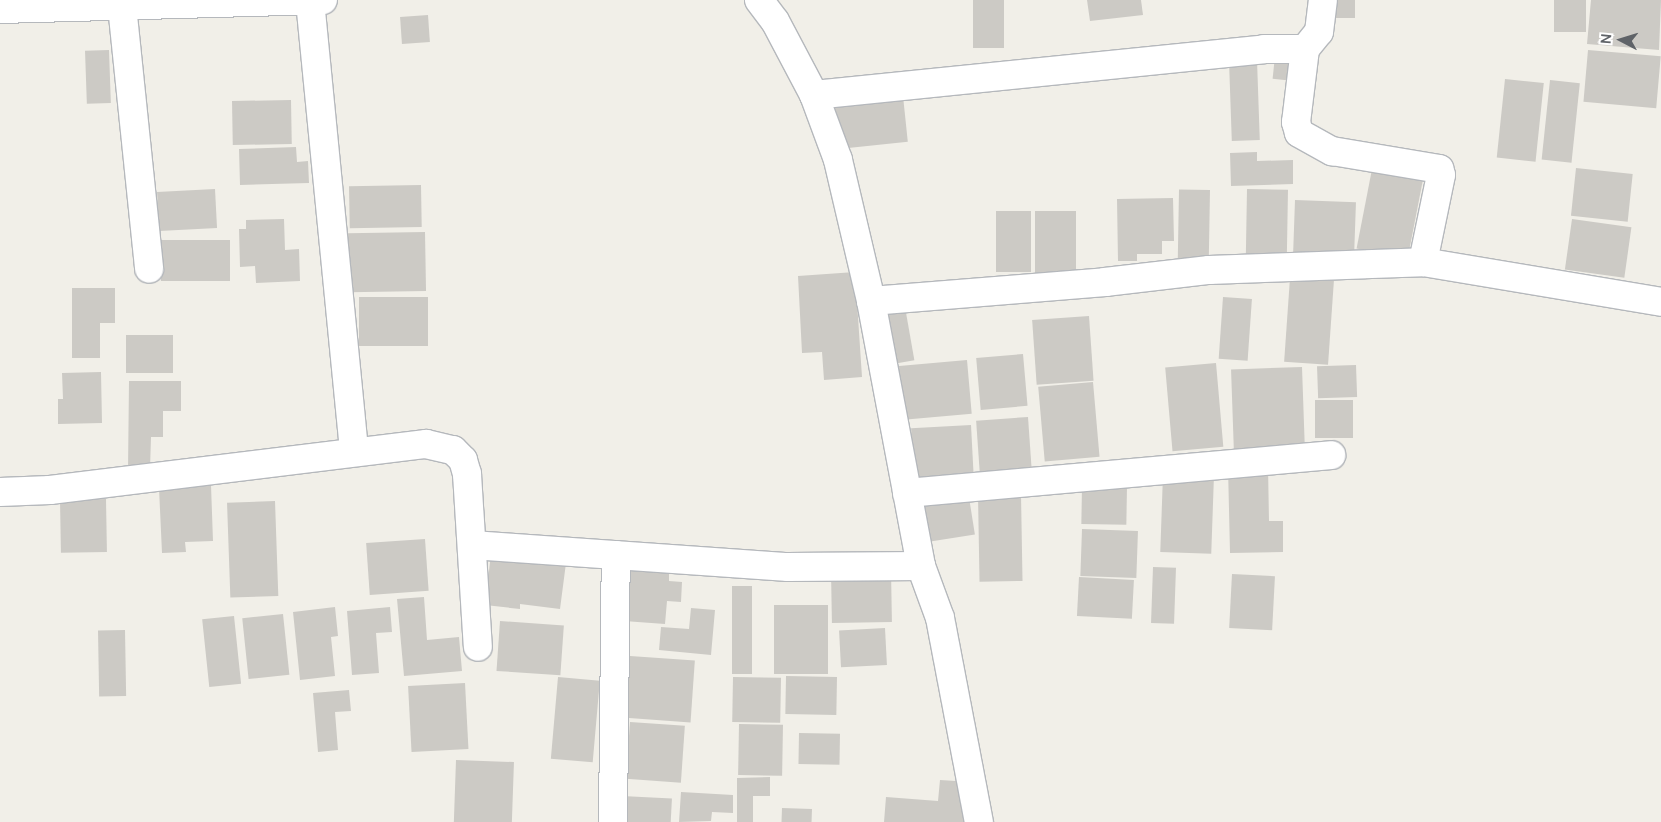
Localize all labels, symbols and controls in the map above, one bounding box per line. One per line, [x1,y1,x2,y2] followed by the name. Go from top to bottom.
[1596,15,1646,65] north arrow
[1596,33,1615,44] text: N

